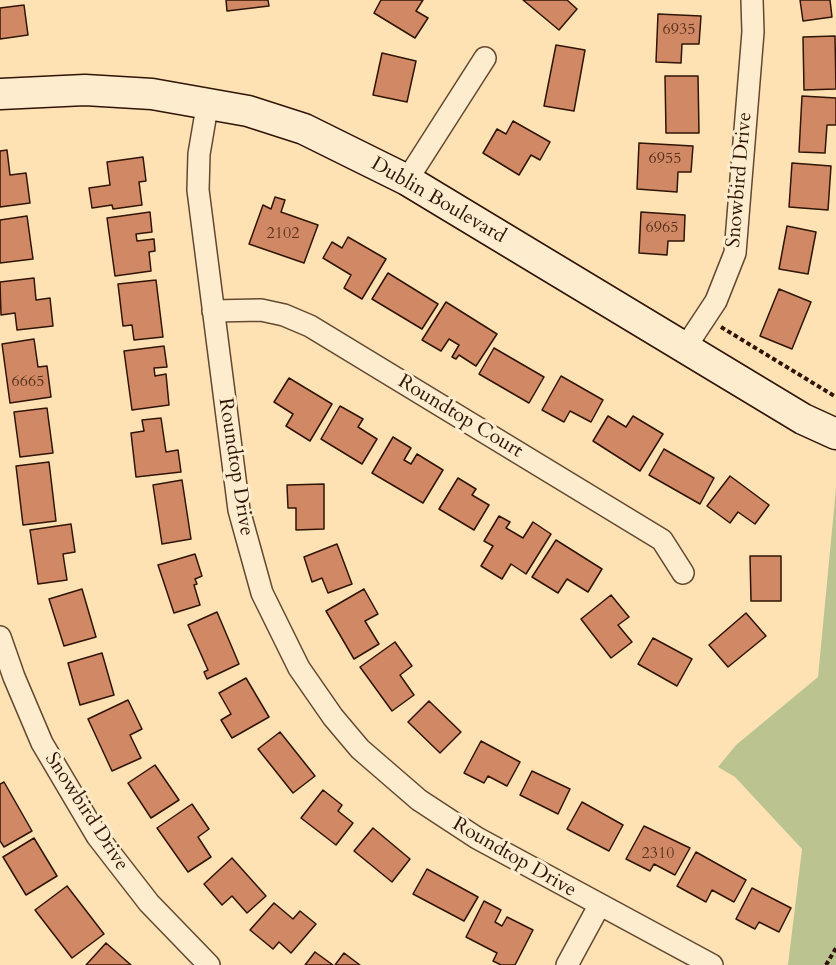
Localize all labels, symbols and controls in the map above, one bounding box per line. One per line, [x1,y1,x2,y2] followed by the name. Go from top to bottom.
[663,20,695,40] house number: 6935
[722,111,758,249] street label: Snowbird Drive
[649,149,681,169] house number: 6955
[366,153,510,249] street label: Dublin Boulevard
[646,218,678,238] house number: 6965
[267,224,299,244] house number: 2102
[393,370,527,464] street label: Roundtop Court
[12,372,44,392] house number: 6665
[212,396,258,538] street label: Roundtop Drive
[39,748,133,876] street label: Snowbird Drive
[448,813,580,903] street label: Roundtop Drive
[642,844,674,864] house number: 2310

